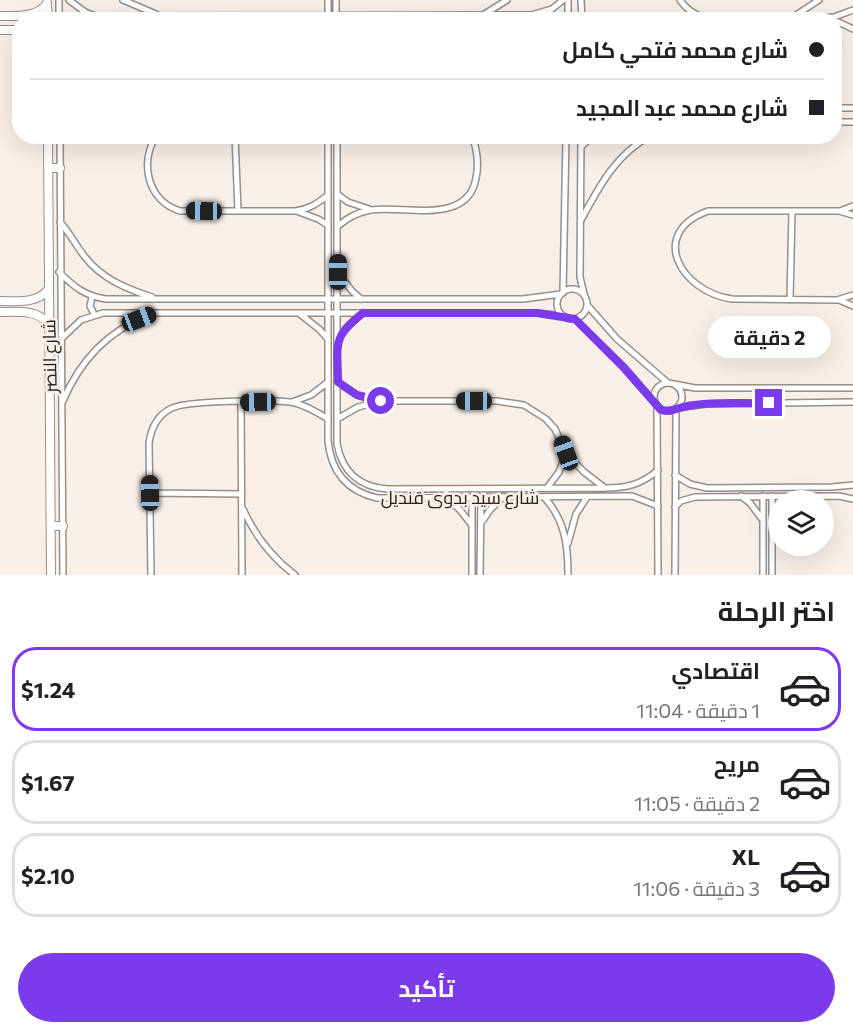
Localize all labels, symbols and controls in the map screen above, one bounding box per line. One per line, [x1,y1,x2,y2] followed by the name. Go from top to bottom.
[563,36,788,63] text: شارع محمد فتحي كامل
[576,94,788,121] text: شارع محمد عبد المجيد
[186,202,222,220] car
[329,254,347,290] car
[119,304,159,334] car
[708,316,830,358] callout: 2 دقيقة
[37,319,63,394] street label: شارع النصر
[734,325,805,349] text: 2 دقيقة
[367,387,394,414] route start
[755,389,782,416] route end
[456,392,492,410] car
[240,393,276,411] car
[551,433,581,473] car
[141,475,159,511] car
[381,486,539,510] street label: شارع سيد بدوى قنديل
[768,490,834,556] map controls
[768,490,834,556] button: layers
[718,594,835,627] text: اختر الرحلة
[671,657,760,684] text: اقتصادي
[778,662,832,716] icon: car
[21,676,75,703] text: $1.24
[636,698,760,722] text: 1 دقيقة · 11:04
[714,750,760,777] text: مريح
[778,755,832,809] icon: car
[21,769,75,796] text: $1.67
[634,791,760,815] text: 2 دقيقة · 11:05
[732,843,760,870] text: XL
[778,848,832,902] icon: car
[21,862,75,889] text: $2.10
[633,876,760,900] text: 3 دقيقة · 11:06
[18,953,835,1022] button: تأكيد

